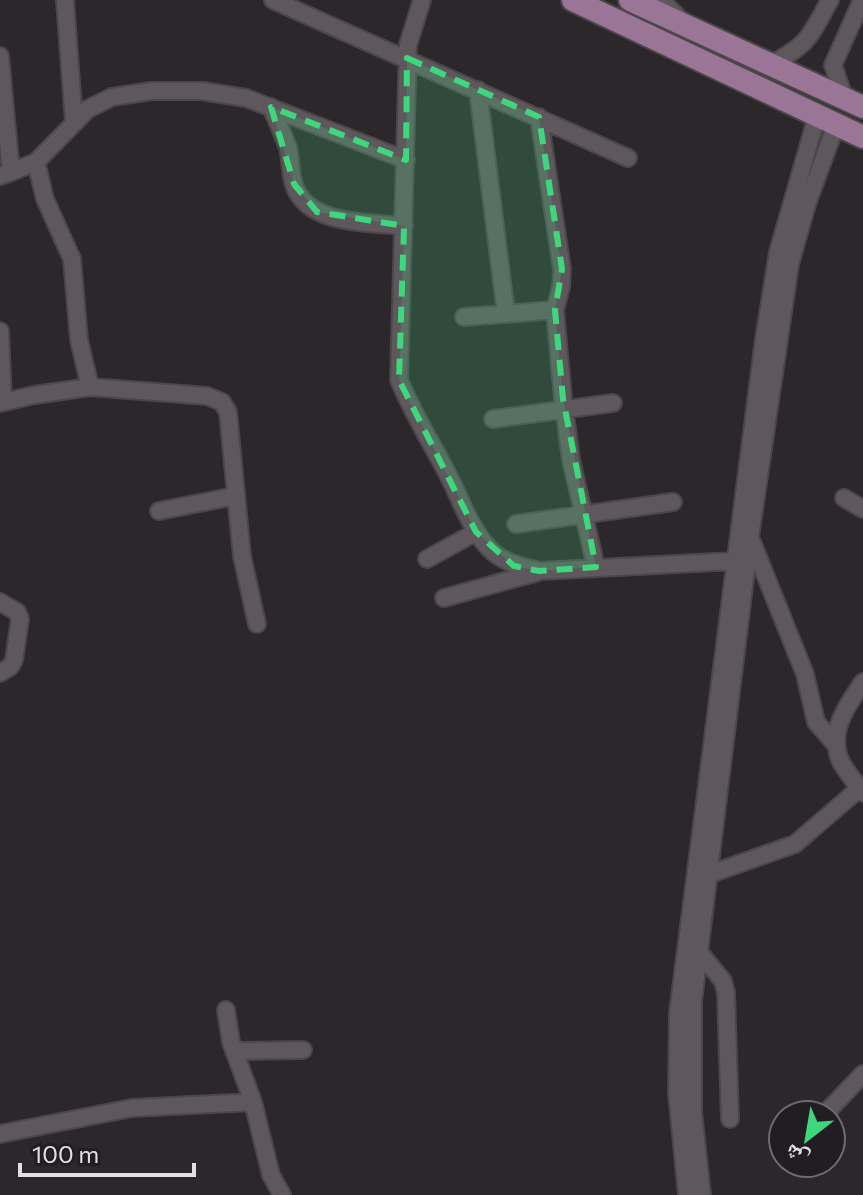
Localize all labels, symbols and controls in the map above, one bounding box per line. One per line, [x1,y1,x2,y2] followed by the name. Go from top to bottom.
[767,1099,847,1179] north arrow
[20,1127,194,1177] scale bar
[779,1138,814,1174] text: ش
[32,1139,99,1168] text: 100 m

